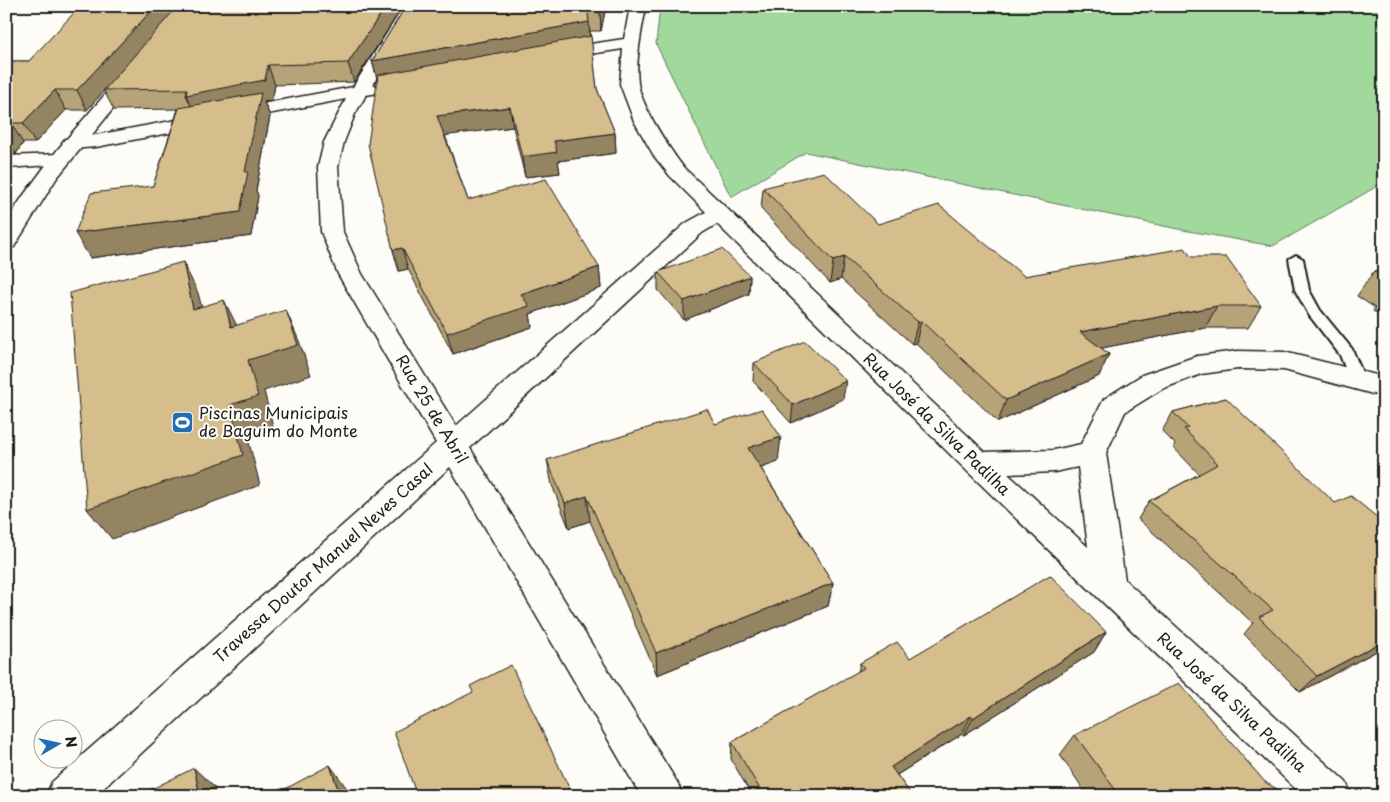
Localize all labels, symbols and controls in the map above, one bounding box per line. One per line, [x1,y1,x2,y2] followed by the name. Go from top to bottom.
[859,346,1017,500] street label: Rua José da Silva Padilha
[391,350,475,467] street label: Rua 25 de Abril
[199,400,358,442] place label: Piscinas Municipais de Baguim do Monte
[171,410,195,434] sports icon: Piscinas Municipais de Baguim do Monte
[207,457,437,668] street label: Travessa Doutor Manuel Neves Casal
[1153,626,1313,777] street label: Rua José da Silva Padilha
[32,720,82,770] north arrow
[60,735,83,749] text: N

